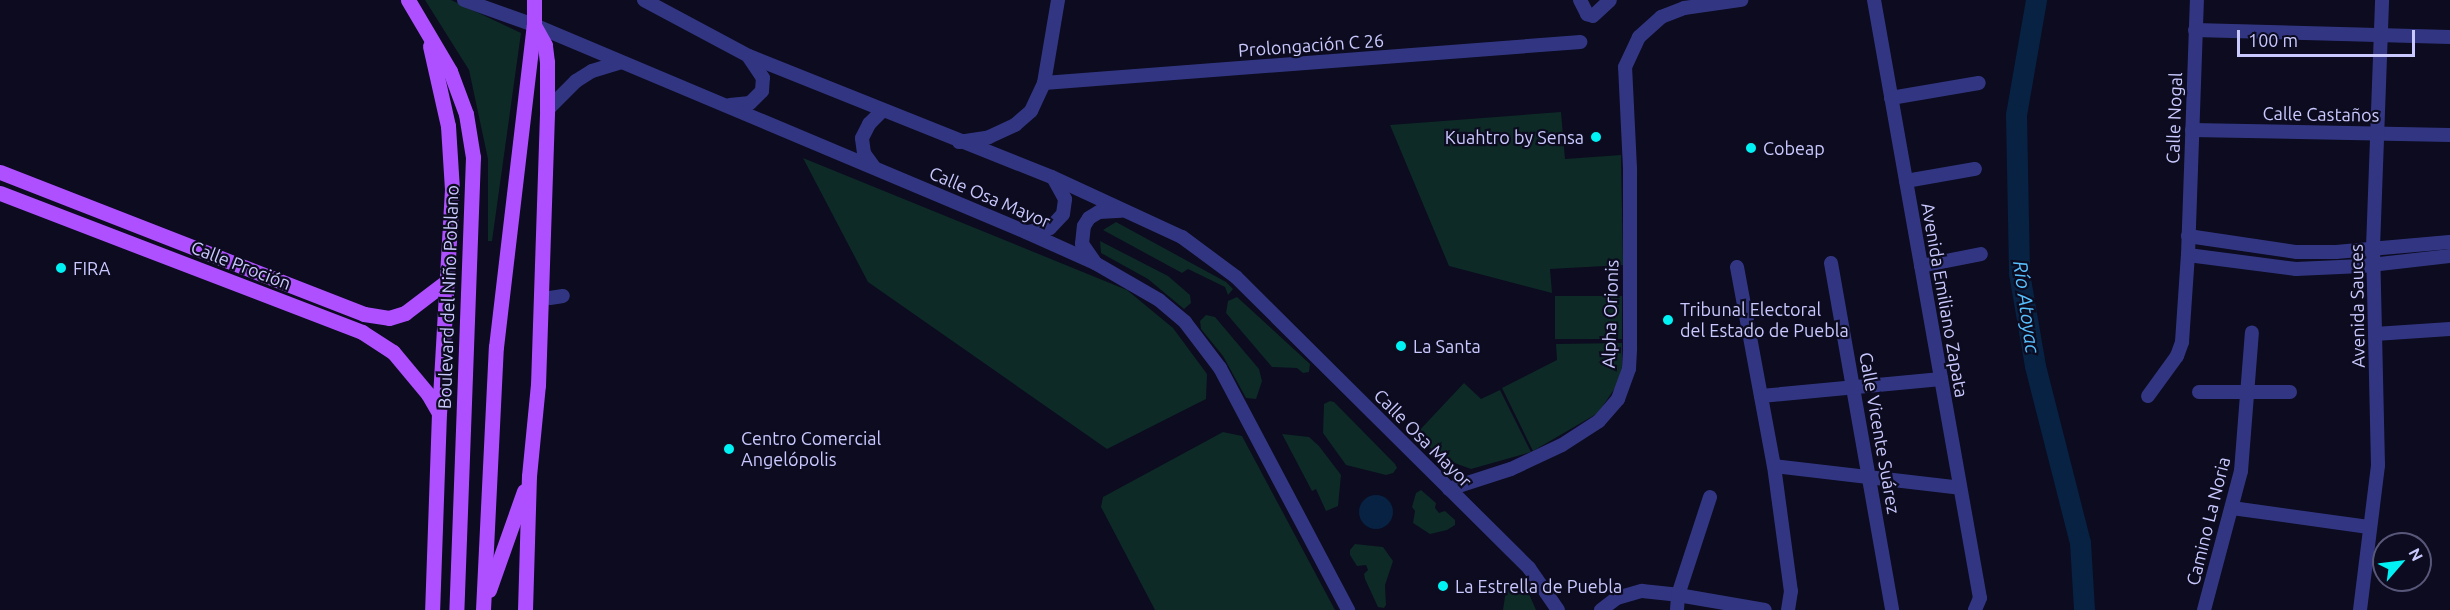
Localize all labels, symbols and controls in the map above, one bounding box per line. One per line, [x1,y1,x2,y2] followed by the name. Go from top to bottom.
[2240,18,2418,56] scale bar
[1237,29,1385,61] street label: Prolongación C 26
[2248,30,2298,50] text: 100 m
[2162,72,2186,164] street label: Calle Nogal
[2262,102,2380,126] street label: Calle Castaños
[1445,126,1584,148] place label: Kuahtro by Sensa
[1589,130,1603,144] marker: Kuahtro by Sensa
[1763,137,1825,159] place label: Cobeap
[1744,141,1758,155] marker: Cobeap
[926,162,1054,232] street label: Calle Osa Mayor
[433,185,463,409] street label: Boulevard del Niño Poblano
[1917,201,1973,399] street label: Avenida Emiliano Zapata
[188,236,294,294] street label: Calle Proción
[2345,244,2369,368] street label: Avenida Sauces
[73,257,111,279] place label: FIRA
[1597,259,1623,369] street label: Alpha Orionis
[2009,259,2045,355] water label: Río Atoyac
[54,261,68,275] marker: FIRA
[1680,299,1849,342] place label: Tribunal Electoral del Estado de Puebla
[1661,313,1675,327] marker: Tribunal Electoral del Estado de Puebla
[1413,335,1481,357] place label: La Santa
[1394,339,1408,353] marker: La Santa
[1855,350,1905,516] street label: Calle Vicente Suárez
[1369,384,1477,492] street label: Calle Osa Mayor
[741,428,881,470] place label: Centro Comercial Angelópolis
[722,442,736,456] marker: Centro Comercial Angelópolis
[2182,455,2234,587] street label: Camino La Noria
[2372,532,2432,592] north arrow
[2405,545,2427,564] text: N
[1455,575,1622,597] place label: La Estrella de Puebla
[1436,579,1450,593] marker: La Estrella de Puebla

